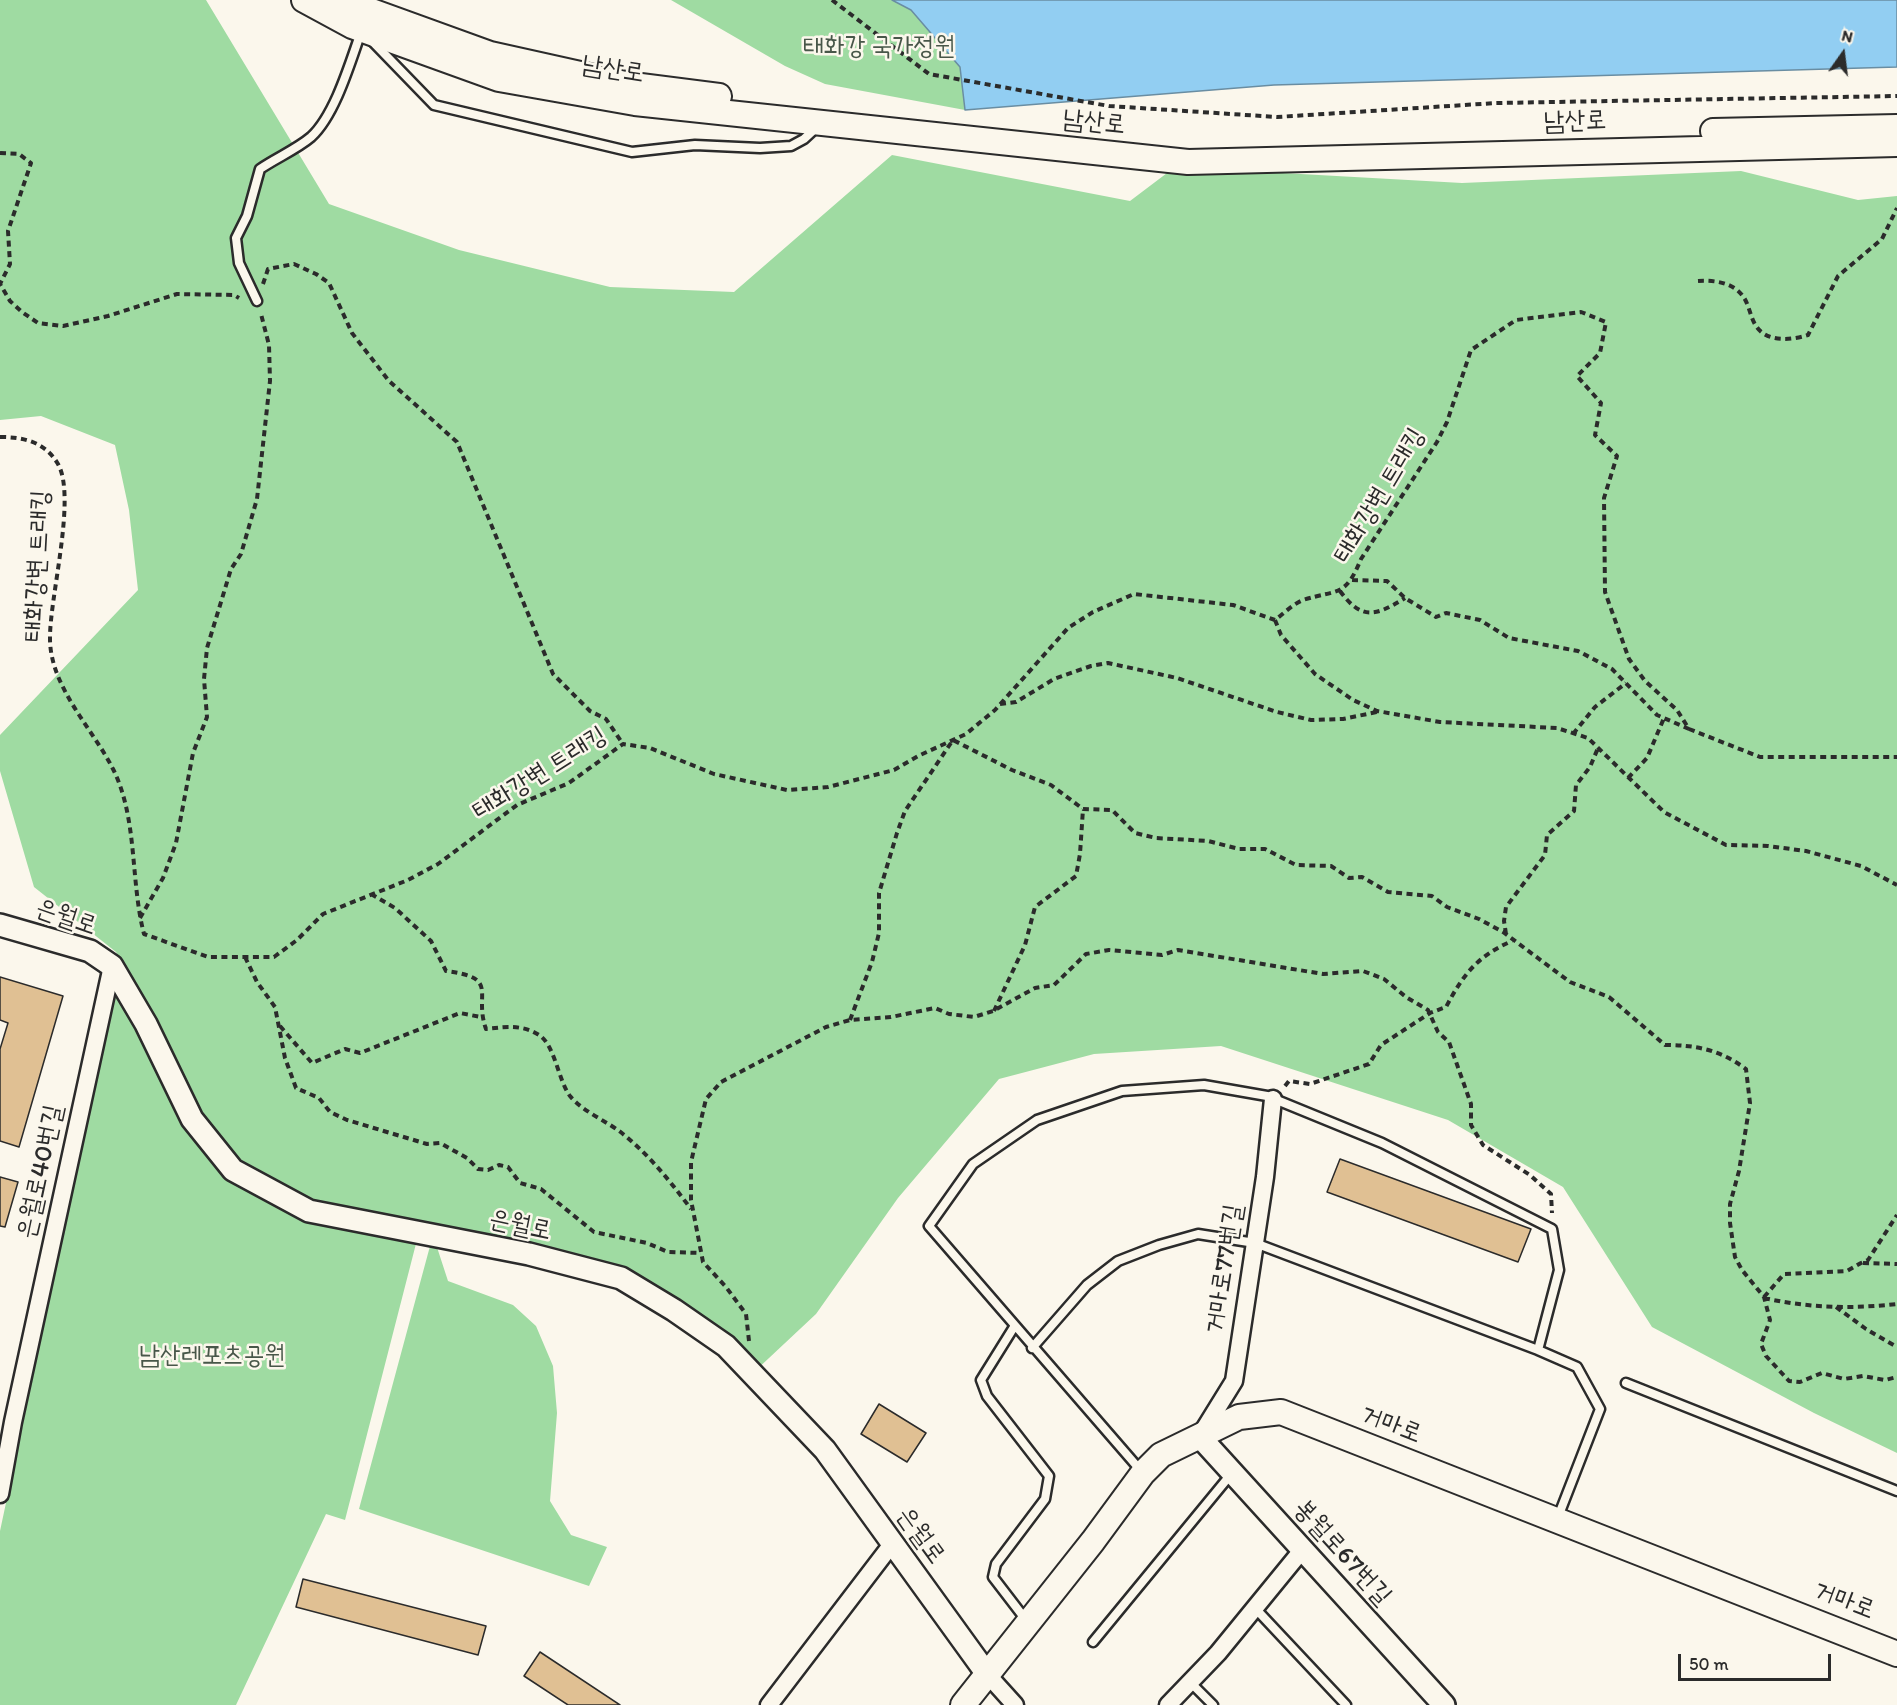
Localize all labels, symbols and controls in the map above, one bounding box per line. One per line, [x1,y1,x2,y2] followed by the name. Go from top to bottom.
[1813,24,1873,84] north arrow
[1840,26,1855,47] text: N
[803,31,955,63] park label: 태화강 국가정원
[580,50,646,90] street label: 남산로
[1061,104,1127,142] street label: 남산로
[1543,105,1607,139] street label: 남산로
[1327,423,1433,569] street label: 태화강변 트래킹
[18,489,58,643] street label: 태화강변 트래킹
[467,720,613,828] street label: 태화강변 트래킹
[31,893,101,943] street label: 은월로
[12,1102,70,1242] street label: 은월로40번길
[1199,1202,1251,1336] street label: 거마로77번길
[486,1204,554,1248] street label: 은월로
[139,1340,285,1372] park label: 남산레포츠공원
[1356,1399,1426,1451] street label: 거마로
[1286,1494,1398,1612] street label: 봉월로67번길
[889,1501,951,1571] street label: 은월로
[1809,1575,1879,1627] street label: 거마로
[1681,1642,1834,1680] scale bar
[1689,1653,1729,1675] text: 50 m

